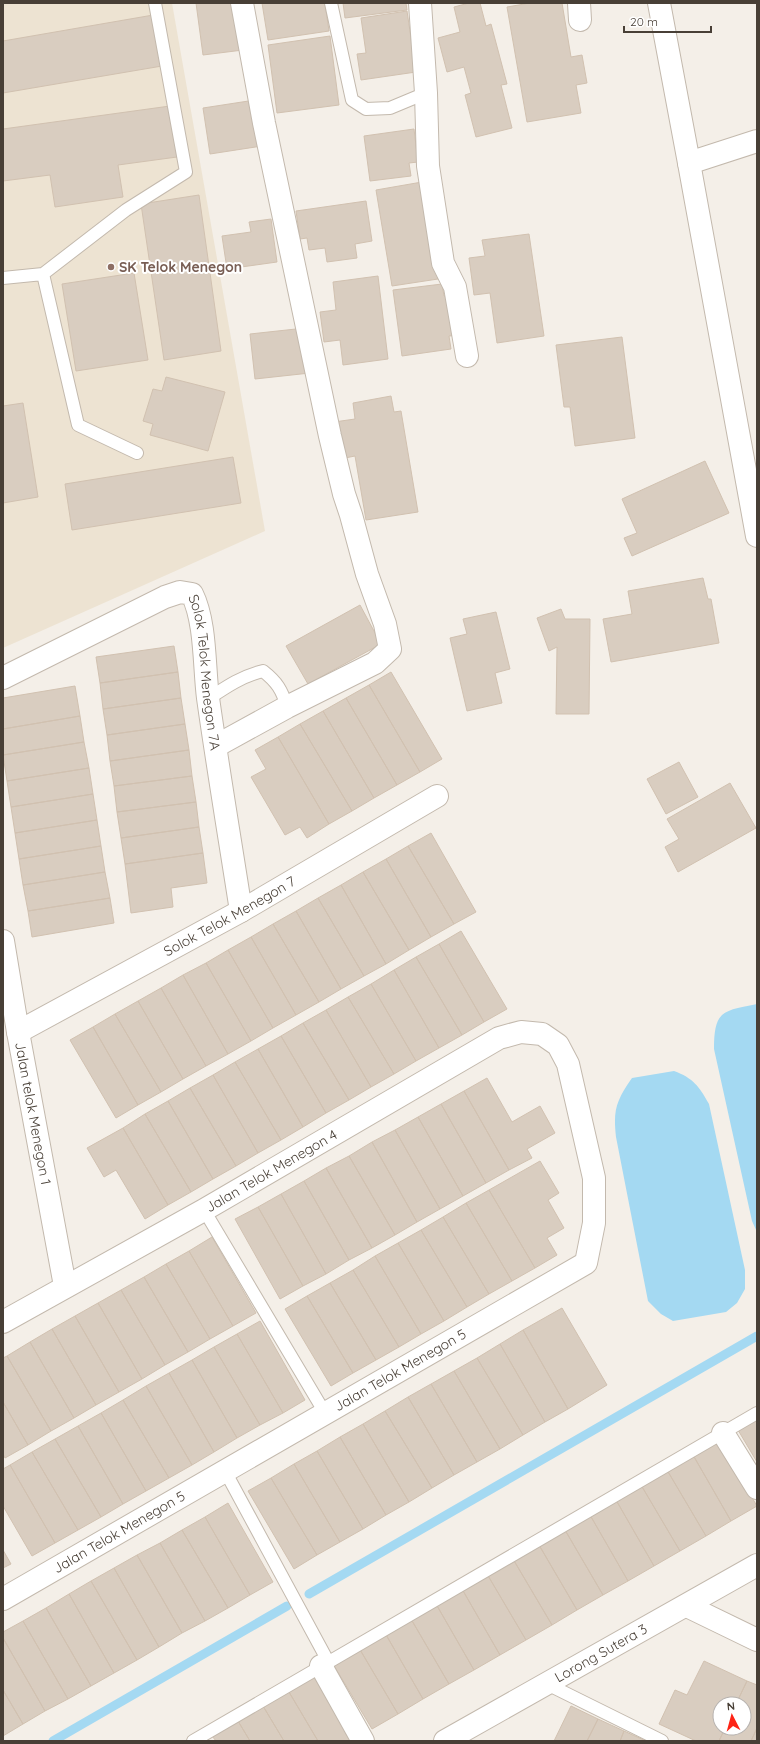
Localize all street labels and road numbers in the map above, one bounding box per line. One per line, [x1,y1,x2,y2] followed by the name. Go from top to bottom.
[184,592,225,752] street label: Solok Telok Menegon 7A
[160,872,299,960] street label: Solok Telok Menegon 7
[11,1040,55,1186] street label: Jalan telok Menegon 1
[202,1125,340,1216] street label: Jalan Telok Menegon 4
[331,1325,469,1415] street label: Jalan Telok Menegon 5
[50,1487,188,1577] street label: Jalan Telok Menegon 5
[551,1620,650,1686] street label: Lorong Sutera 3

